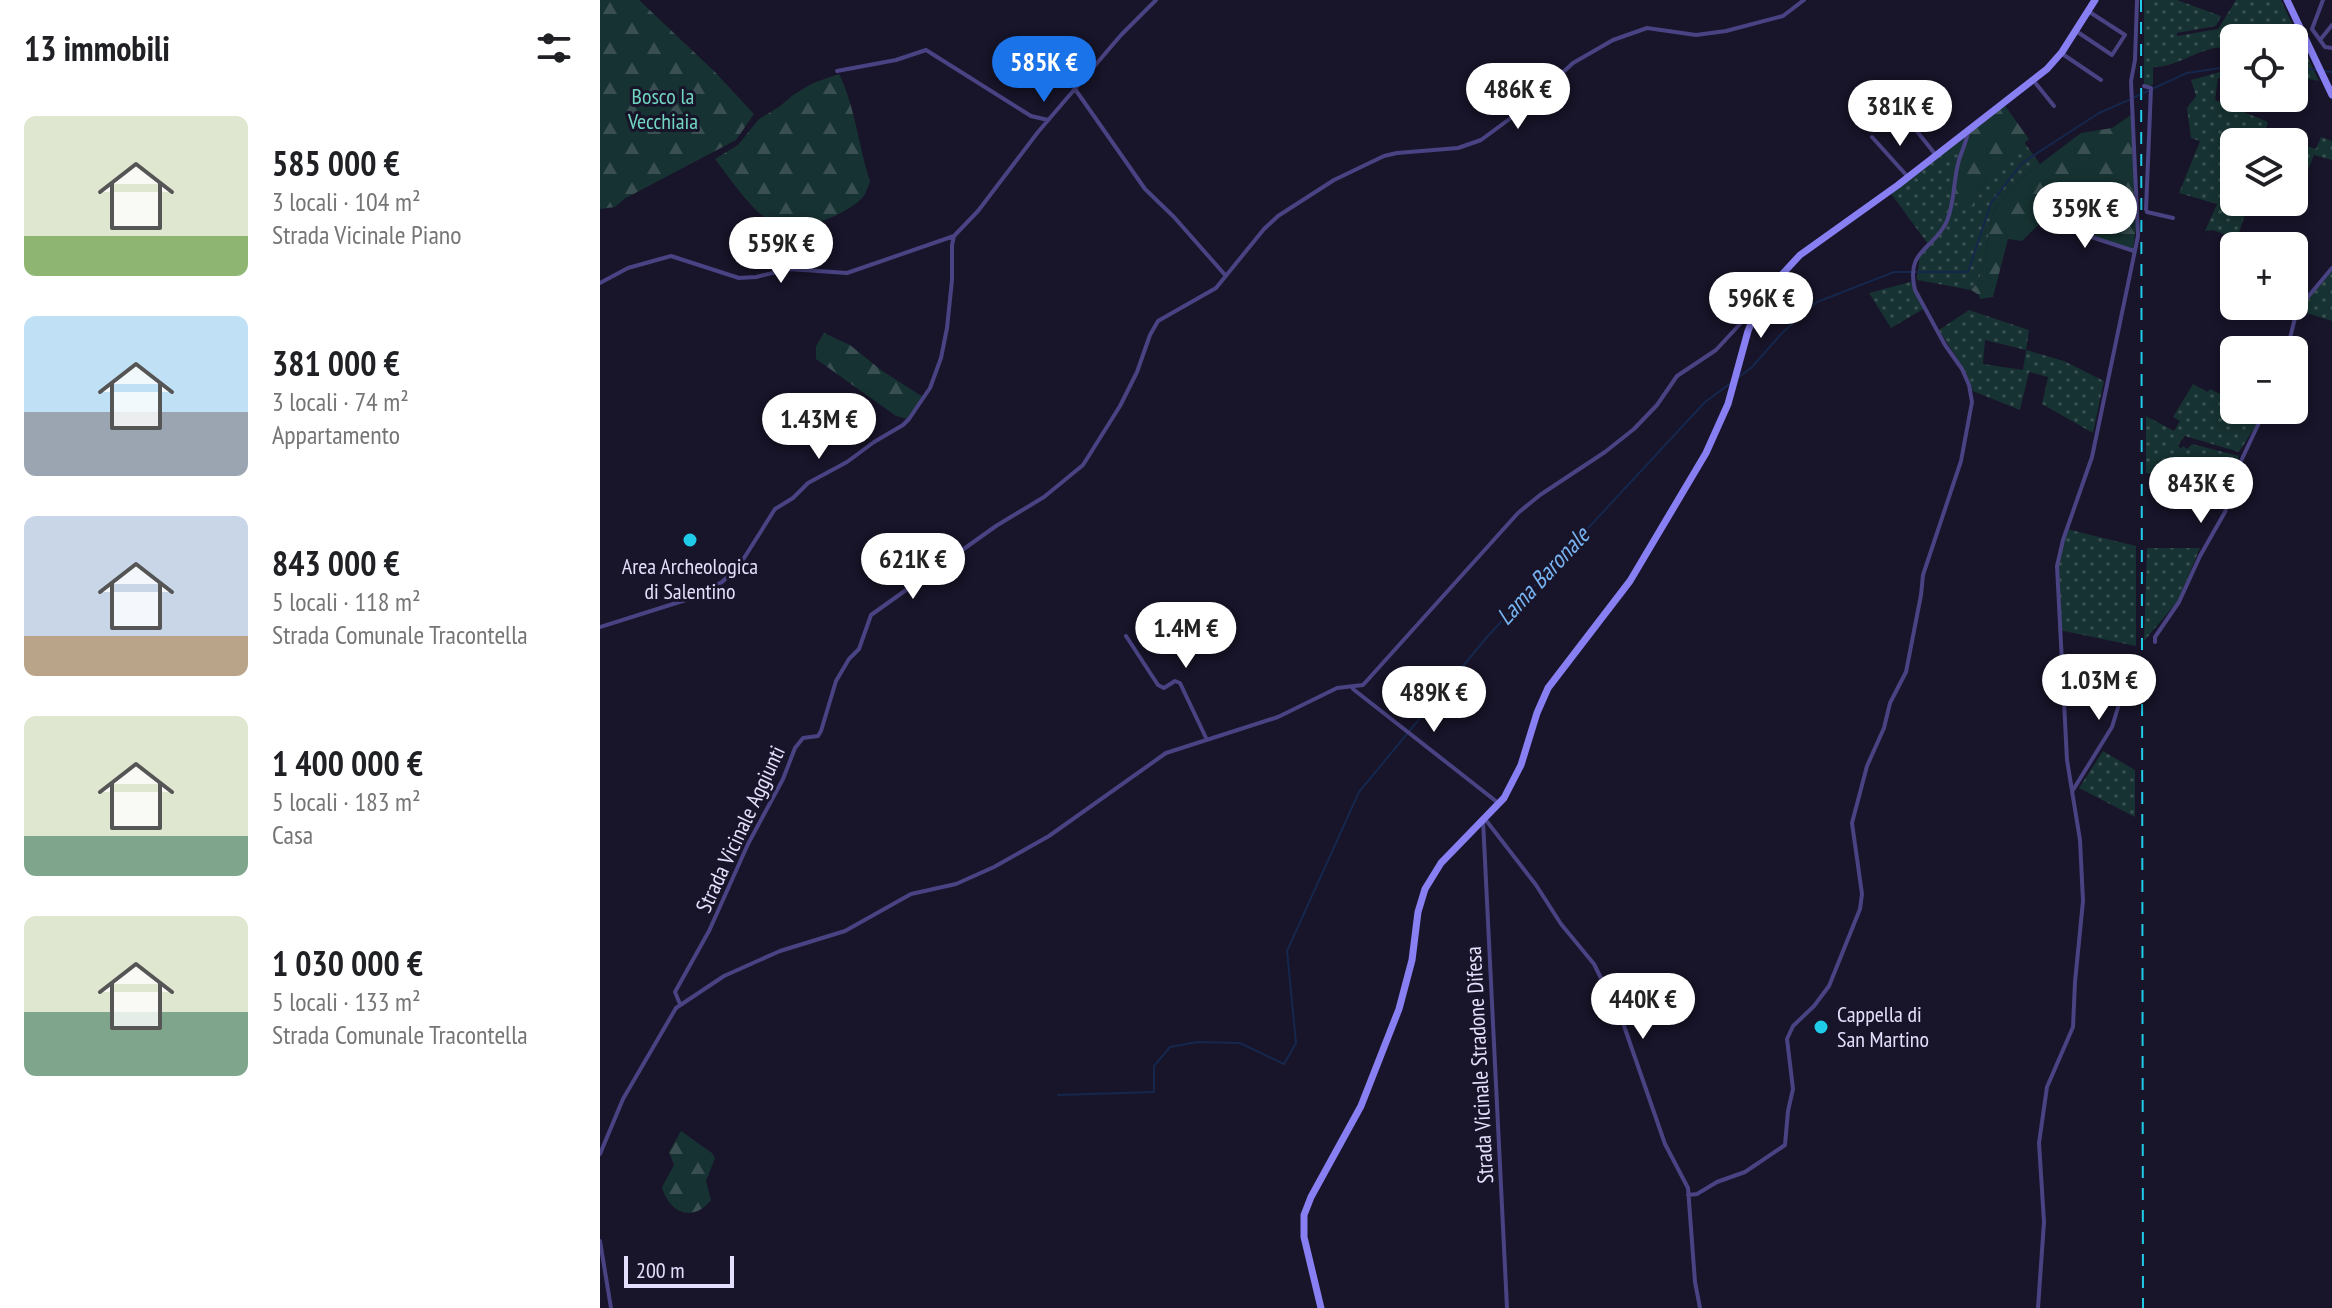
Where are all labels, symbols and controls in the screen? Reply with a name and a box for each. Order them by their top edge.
map controls [2220,24,2308,424]
button: locate [2220,24,2308,112]
text: 13 immobili [24,26,170,70]
icon: filters [532,26,576,70]
pin: 585K € [979,36,1109,104]
text: 585K € [1010,45,1078,78]
pin: 486K € [1453,63,1583,131]
text: 486K € [1484,72,1552,105]
pin: 381K € [1835,80,1965,148]
park label: Bosco la Vecchiaia [627,82,698,135]
text: 381K € [1866,89,1934,122]
button: layers [2220,128,2308,216]
text: 585 000 € [272,141,400,185]
icon: home [88,148,184,244]
pin: 359K € [2020,182,2150,250]
text: 3 locali · 104 m² [272,185,421,218]
text: 359K € [2051,191,2119,224]
pin: 559K € [716,217,846,285]
text: Strada Vicinale Piano [272,218,461,251]
text: 559K € [747,226,815,259]
button: + [2220,232,2308,320]
pin: 596K € [1696,272,1826,340]
text: 596K € [1727,281,1795,314]
button: − [2220,336,2308,424]
text: 381 000 € [272,341,400,385]
icon: home [88,348,184,444]
text: 3 locali · 74 m² [272,385,409,418]
pin: 1.43M € [745,393,893,461]
text: 1.43M € [780,402,858,435]
text: Appartamento [272,418,400,451]
pin: 843K € [2136,457,2266,525]
text: 843K € [2167,466,2235,499]
water label: Lama Baronale [1489,519,1597,631]
marker: Area Archeologica di Salentino [681,531,699,549]
pin: 621K € [848,533,978,601]
text: 843 000 € [272,541,400,585]
text: 621K € [879,542,947,575]
icon: home [88,548,184,644]
place label: Area Archeologica di Salentino [622,552,758,605]
text: 5 locali · 118 m² [272,585,421,618]
pin: 1.4M € [1121,602,1251,670]
text: 1.4M € [1153,611,1219,644]
text: Strada Comunale Tracontella [272,618,528,651]
pin: 1.03M € [2025,654,2173,722]
text: 1.03M € [2060,663,2138,696]
pin: 489K € [1369,666,1499,734]
text: 489K € [1400,675,1468,708]
text: 1 400 000 € [272,741,423,785]
street label: Strada Vicinale Aggiunti [689,741,791,917]
icon: home [88,748,184,844]
text: 5 locali · 183 m² [272,785,421,818]
text: Casa [272,818,313,851]
text: 1 030 000 € [272,941,423,985]
street label: Strada Vicinale Stradone Difesa [1459,946,1499,1184]
icon: home [88,948,184,1044]
pin: 440K € [1578,973,1708,1041]
text: 440K € [1609,982,1677,1015]
text: 5 locali · 133 m² [272,985,421,1018]
place label: Cappella di San Martino [1837,1000,1929,1053]
text: Strada Comunale Tracontella [272,1018,528,1051]
marker: Cappella di San Martino [1812,1018,1830,1036]
scale bar [624,1252,734,1288]
text: 200 m [636,1256,685,1284]

